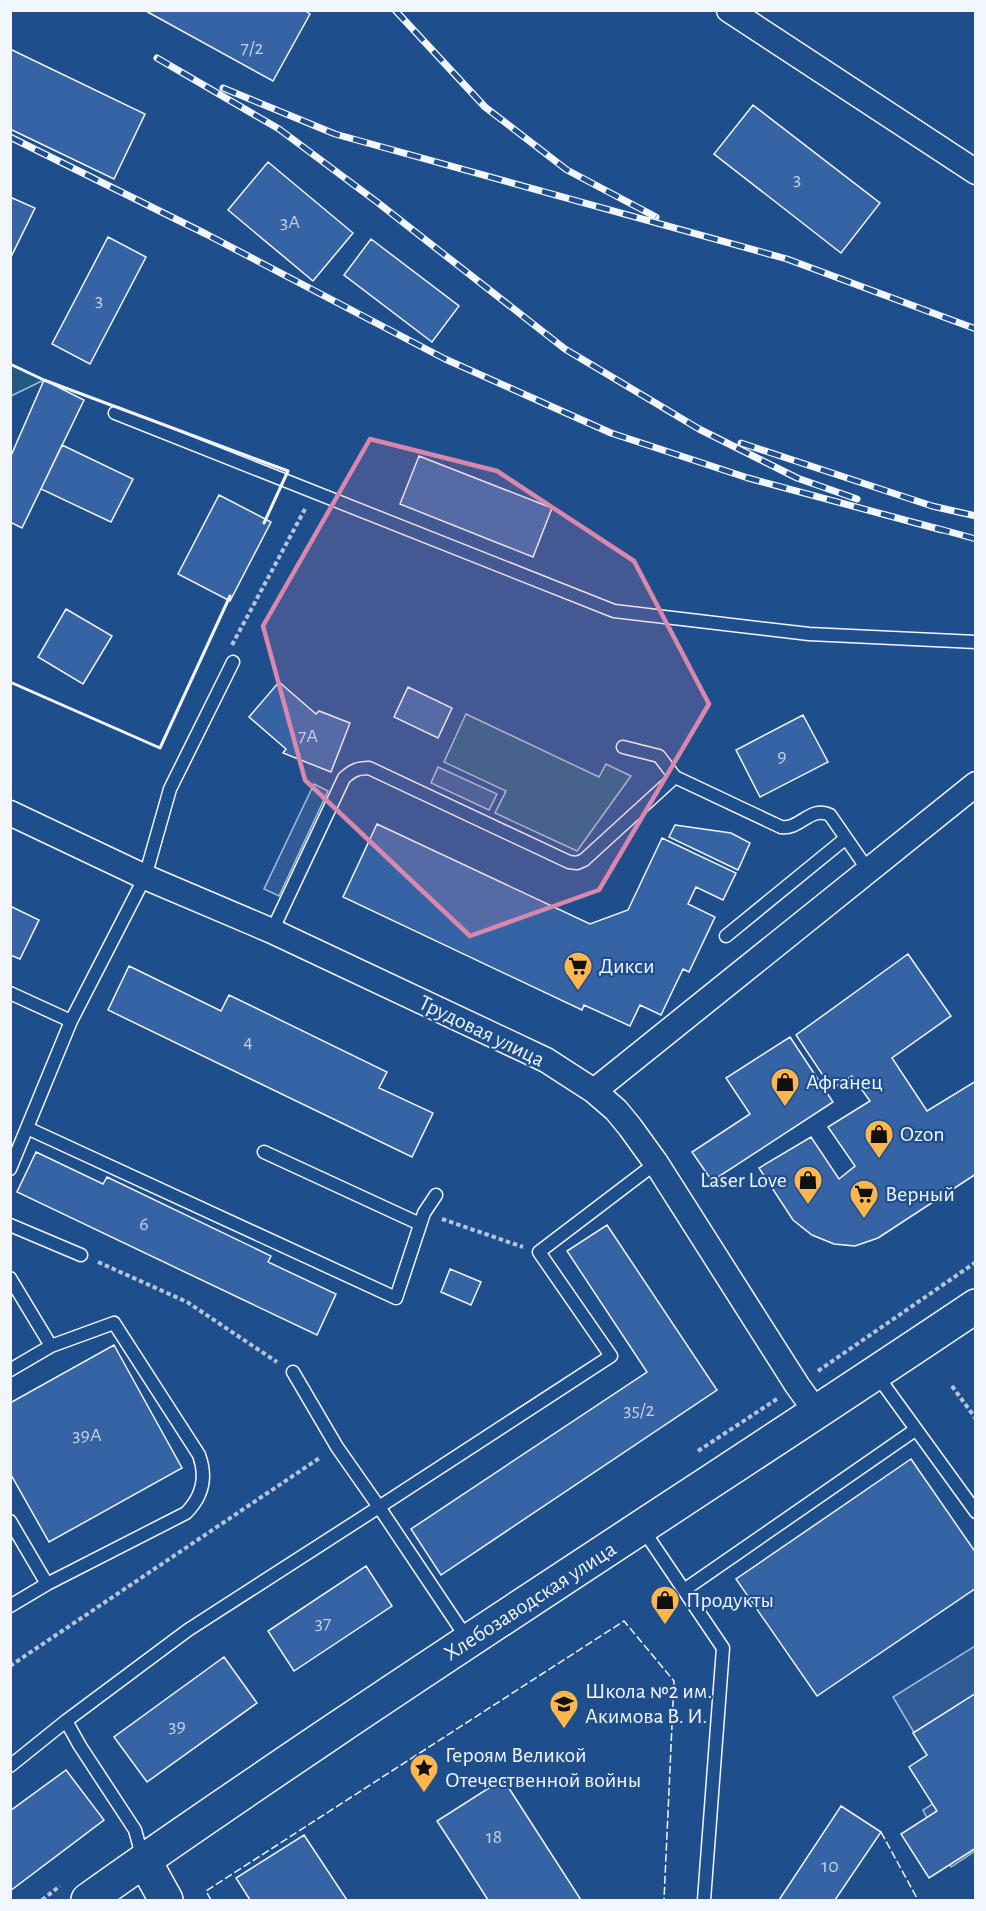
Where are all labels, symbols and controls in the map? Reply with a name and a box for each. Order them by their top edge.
house number: 7/2 [240,38,264,58]
house number: 3 [793,169,801,189]
house number: 3А [280,212,300,232]
house number: 3 [95,290,103,310]
house number: 7А [298,726,318,746]
house number: 9 [777,746,787,766]
supermarket icon: Дикси [562,950,594,992]
place label: Дикси [599,955,655,977]
street label: Трудовая улица [416,991,548,1071]
house number: 4 [243,1032,253,1052]
shop icon: Афганец [769,1066,801,1108]
place label: Афганец [806,1071,883,1093]
shop icon: Ozon [863,1118,895,1160]
place label: Ozon [900,1123,945,1145]
shop icon: Laser Love [792,1164,824,1206]
place label: Laser Love [700,1169,787,1191]
supermarket icon: Верный [848,1178,880,1220]
place label: Верный [885,1183,955,1205]
house number: 6 [139,1214,149,1234]
house number: 35/2 [623,1400,655,1420]
house number: 39А [72,1425,102,1445]
street label: Хлебозаводская улица [440,1537,620,1665]
shop icon: Продукты [649,1584,681,1626]
place label: Продукты [686,1589,774,1611]
house number: 37 [315,1613,331,1633]
place label: Школа №2 им. Акимова В. И. [585,1680,712,1727]
school or university icon: Школа №2 им. Акимова В. И. [548,1688,580,1730]
house number: 39 [168,1716,186,1736]
place label: Героям Великой Отечественной войны [445,1744,641,1791]
place icon: Героям Великой Отечественной войны [408,1752,440,1794]
house number: 18 [486,1827,502,1847]
house number: 10 [821,1856,839,1876]

